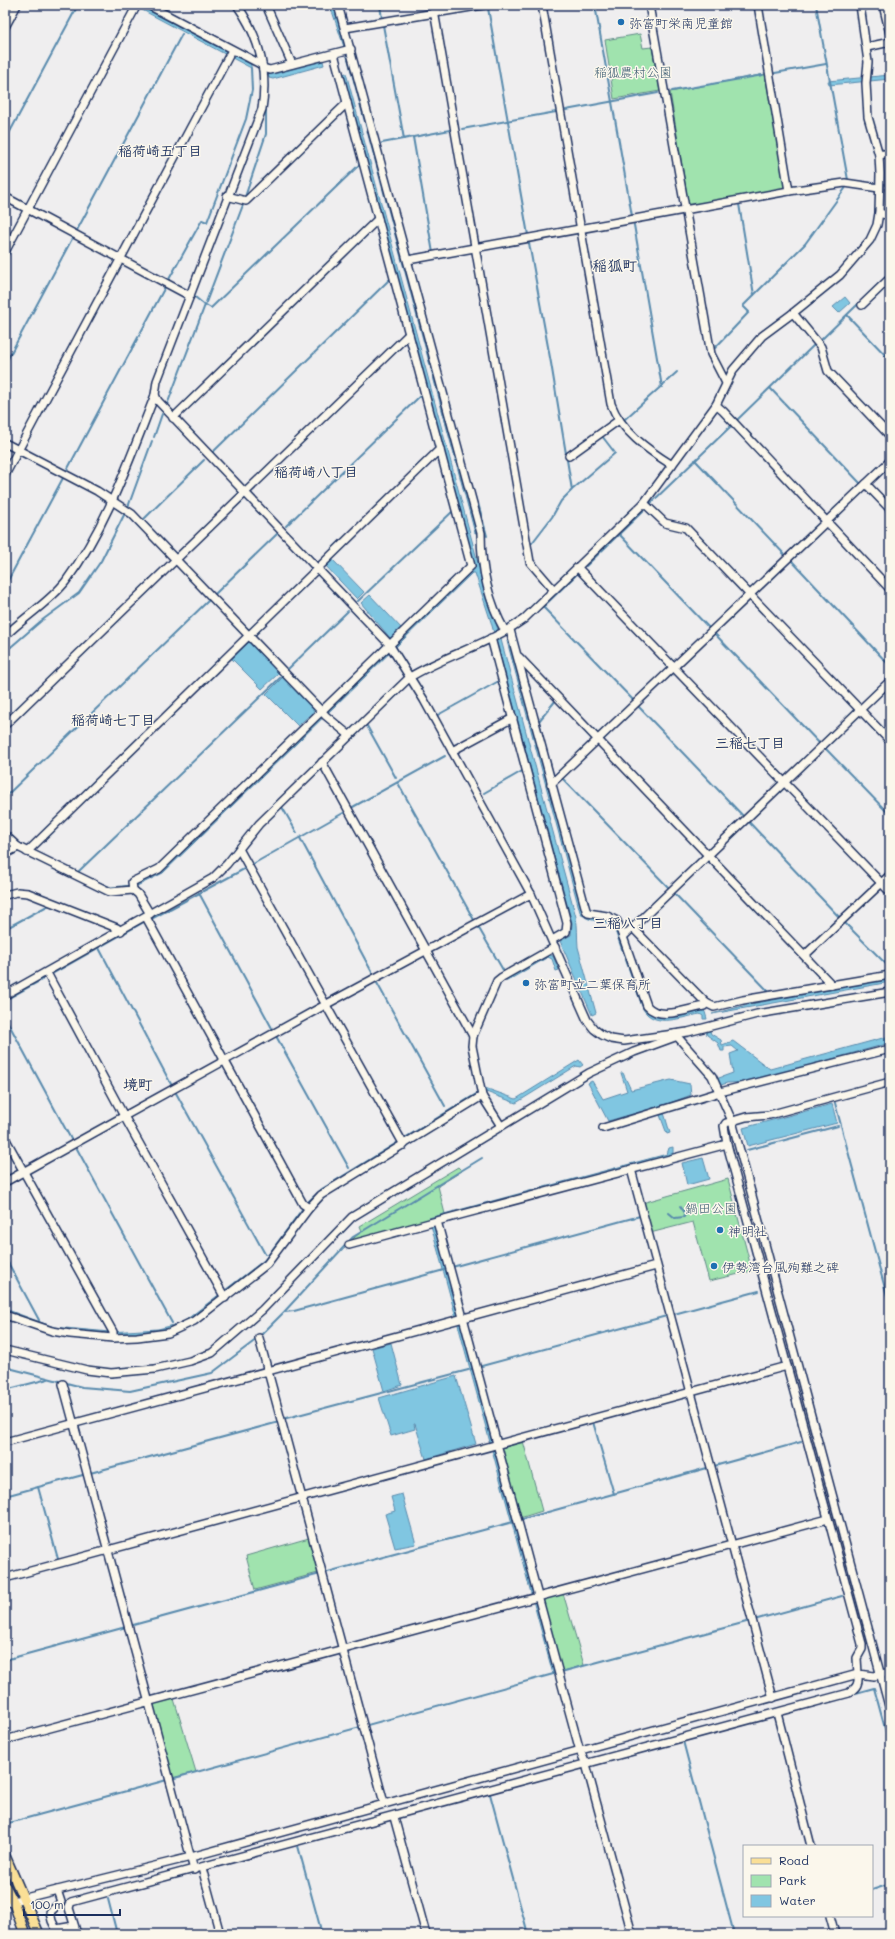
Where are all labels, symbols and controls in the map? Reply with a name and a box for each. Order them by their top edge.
place label: 弥富町栄南児童館 [629,14,733,31]
marker: 弥富町栄南児童館 [616,17,626,27]
park label: 稲狐農村公園 [594,63,672,80]
district label: 稲荷崎五丁目 [118,141,202,160]
district label: 稲狐町 [592,255,638,275]
district label: 稲荷崎八丁目 [274,462,358,481]
district label: 稲荷崎七丁目 [71,710,155,729]
district label: 三稲七丁目 [715,733,785,752]
district label: 三稲八丁目 [593,913,663,932]
place label: 弥富町立二葉保育所 [534,975,651,992]
marker: 弥富町立二葉保育所 [521,978,531,988]
district label: 境町 [123,1074,153,1094]
park label: 鍋田公園 [685,1199,737,1216]
place label: 神明社 [728,1222,767,1239]
marker: 神明社 [715,1225,725,1235]
place label: 伊勢湾台風殉難之碑 [722,1258,839,1275]
marker: 伊勢湾台風殉難之碑 [709,1261,719,1271]
legend [743,1845,873,1917]
text: Road [779,1852,809,1868]
text: Park [779,1872,806,1888]
scale bar [24,1891,120,1917]
text: Water [779,1892,816,1908]
text: 100 m [30,1896,64,1912]

